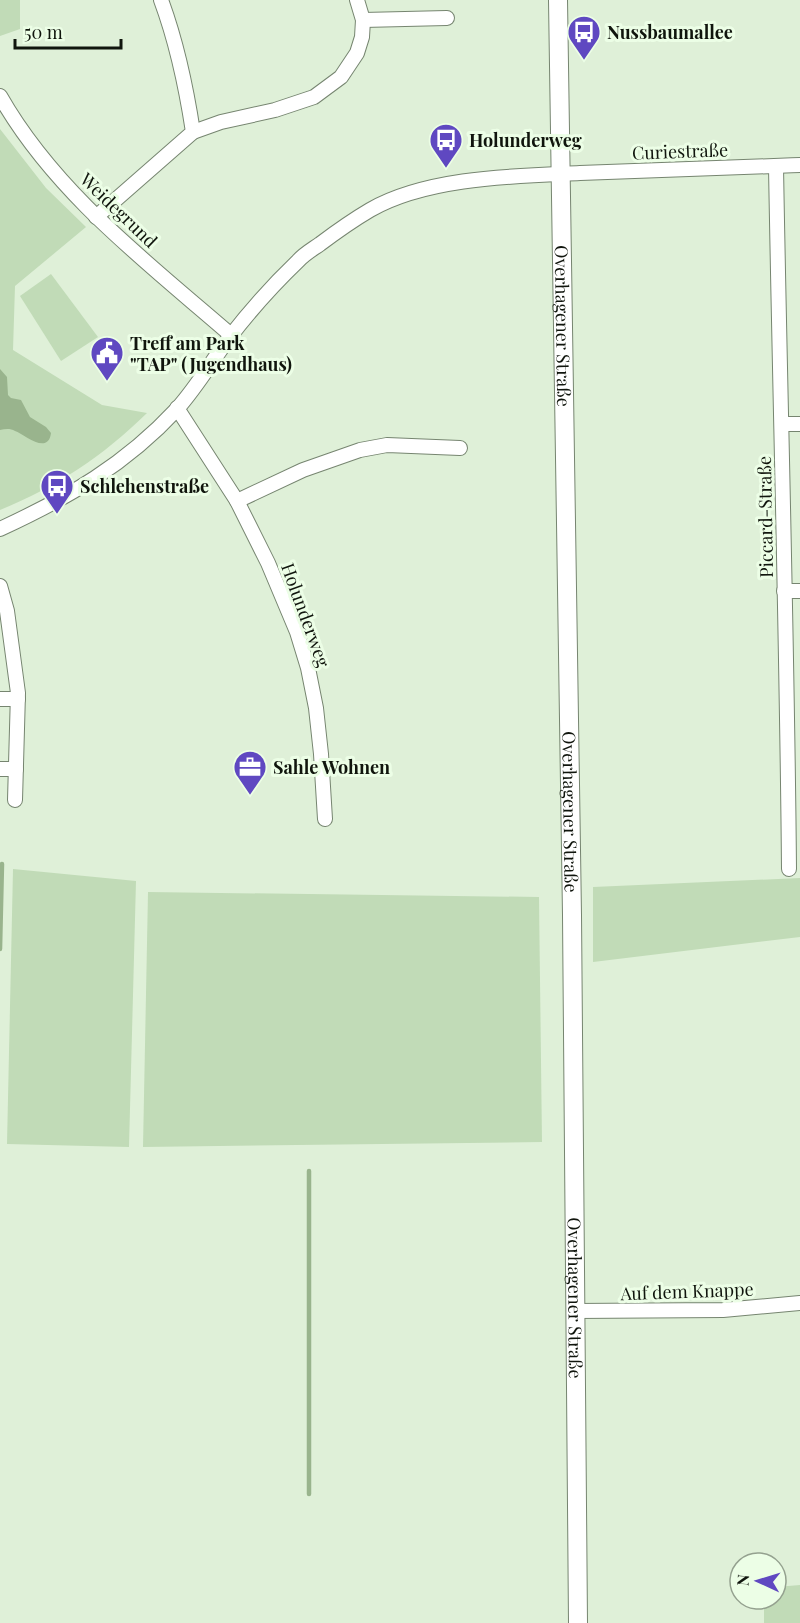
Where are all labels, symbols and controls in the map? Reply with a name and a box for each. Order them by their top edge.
scale bar [15,12,122,50]
bus stop icon: Nussbaumallee [566,14,602,61]
text: 50 m [24,20,63,44]
place label: Nussbaumallee [607,20,733,44]
bus stop icon: Holunderweg [428,122,464,169]
place label: Holunderweg [469,128,582,152]
street label: Curiestraße [631,137,729,165]
street label: Weidegrund [75,167,163,253]
street label: Overhagener Straße [550,245,576,407]
place label: Treff am Park "TAP" (Jugendhaus) [130,331,292,376]
public building icon: Treff am Park "TAP" (Jugendhaus) [89,335,125,382]
street label: Piccard-Straße [752,456,778,578]
bus stop icon: Schlehenstraße [39,468,75,515]
place label: Schlehenstraße [80,474,209,498]
street label: Holunderweg [276,560,336,671]
street label: Overhagener Straße [557,731,584,893]
office icon: Sahle Wohnen [232,749,268,796]
place label: Sahle Wohnen [273,755,390,779]
street label: Overhagener Straße [563,1217,588,1379]
street label: Auf dem Knappe [619,1277,754,1305]
north arrow [728,1551,788,1611]
text: N [732,1573,753,1586]

